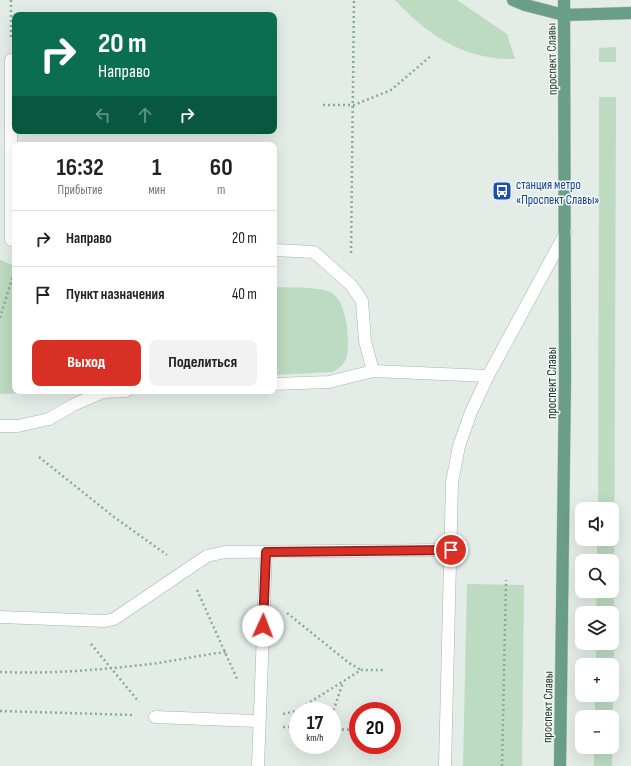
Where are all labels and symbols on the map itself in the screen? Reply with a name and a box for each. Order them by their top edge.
street label: проспект Славы [543,23,561,95]
place label: станция метро «Проспект Славы» [516,177,599,208]
bus stop icon: станция метро «Проспект Славы» [491,180,513,202]
street label: проспект Славы [544,347,560,419]
pin [434,533,468,567]
position arrow [242,605,284,647]
street label: проспект Славы [539,671,557,743]
speed limit sign: 20 [349,702,401,754]

